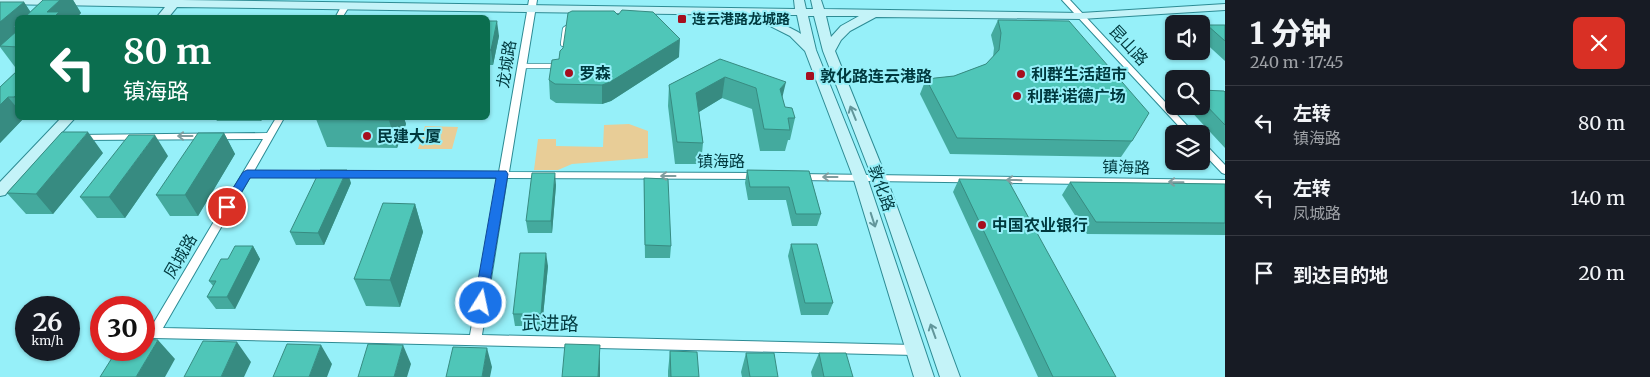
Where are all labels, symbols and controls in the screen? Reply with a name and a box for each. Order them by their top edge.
place label: 连云港路龙城路 [692,10,790,28]
marker: 连云港路龙城路 [676,13,688,25]
text: 1 分钟 [1250,14,1331,52]
map controls [1165,15,1210,170]
button: sound [1165,15,1210,60]
button: close [1573,17,1625,69]
street label: 昆山路 [1105,21,1153,69]
text: 80 m [123,30,211,74]
icon: left [40,35,105,100]
street label: 龙城路 [492,39,520,89]
text: 240 m · 17:45 [1250,52,1344,72]
place label: 罗森 [579,63,611,83]
place label: 利群生活超市 [1031,64,1127,84]
place label: 敦化路连云港路 [820,66,932,86]
marker: 罗森 [563,67,575,79]
marker: 利群生活超市 [1015,68,1027,80]
marker: 敦化路连云港路 [804,70,816,82]
button: search [1165,70,1210,115]
text: 镇海路 [123,77,189,105]
place label: 利群·诺德广场 [1027,86,1126,106]
marker: 利群·诺德广场 [1011,90,1023,102]
text: 左转 [1293,101,1331,125]
one-way arrow [848,106,857,121]
icon: left [1250,109,1278,137]
text: 80 m [1578,111,1625,135]
button: layers [1165,125,1210,170]
place label: 民建大厦 [377,126,441,146]
text: 镇海路 [1293,128,1341,148]
marker: 民建大厦 [361,130,373,142]
one-way arrow [178,131,194,141]
street label: 镇海路 [697,151,745,171]
street label: 镇海路 [1102,157,1150,177]
street label: 敦化路 [864,162,900,214]
one-way arrow [660,171,676,181]
one-way arrow [822,172,838,182]
one-way arrow [1006,175,1022,184]
text: 左转 [1293,176,1331,200]
one-way arrow [1169,178,1185,187]
icon: left [1250,184,1278,212]
pin [206,186,248,228]
text: 140 m [1570,186,1625,210]
icon: arrive [213,193,241,221]
text: 凤城路 [1293,203,1341,223]
one-way arrow [869,211,878,227]
place label: 中国农业银行 [992,215,1088,235]
marker: 中国农业银行 [976,219,988,231]
street label: 凤城路 [159,230,201,282]
icon: arrive [1250,259,1278,287]
text: 20 m [1578,261,1625,285]
text: 到达目的地 [1293,263,1388,287]
position arrow [454,276,506,328]
speed limit sign: 30 [90,296,155,361]
text: 26 [33,306,62,338]
street label: 武进路 [521,311,579,335]
one-way arrow [928,324,937,339]
text: km/h [32,333,63,348]

